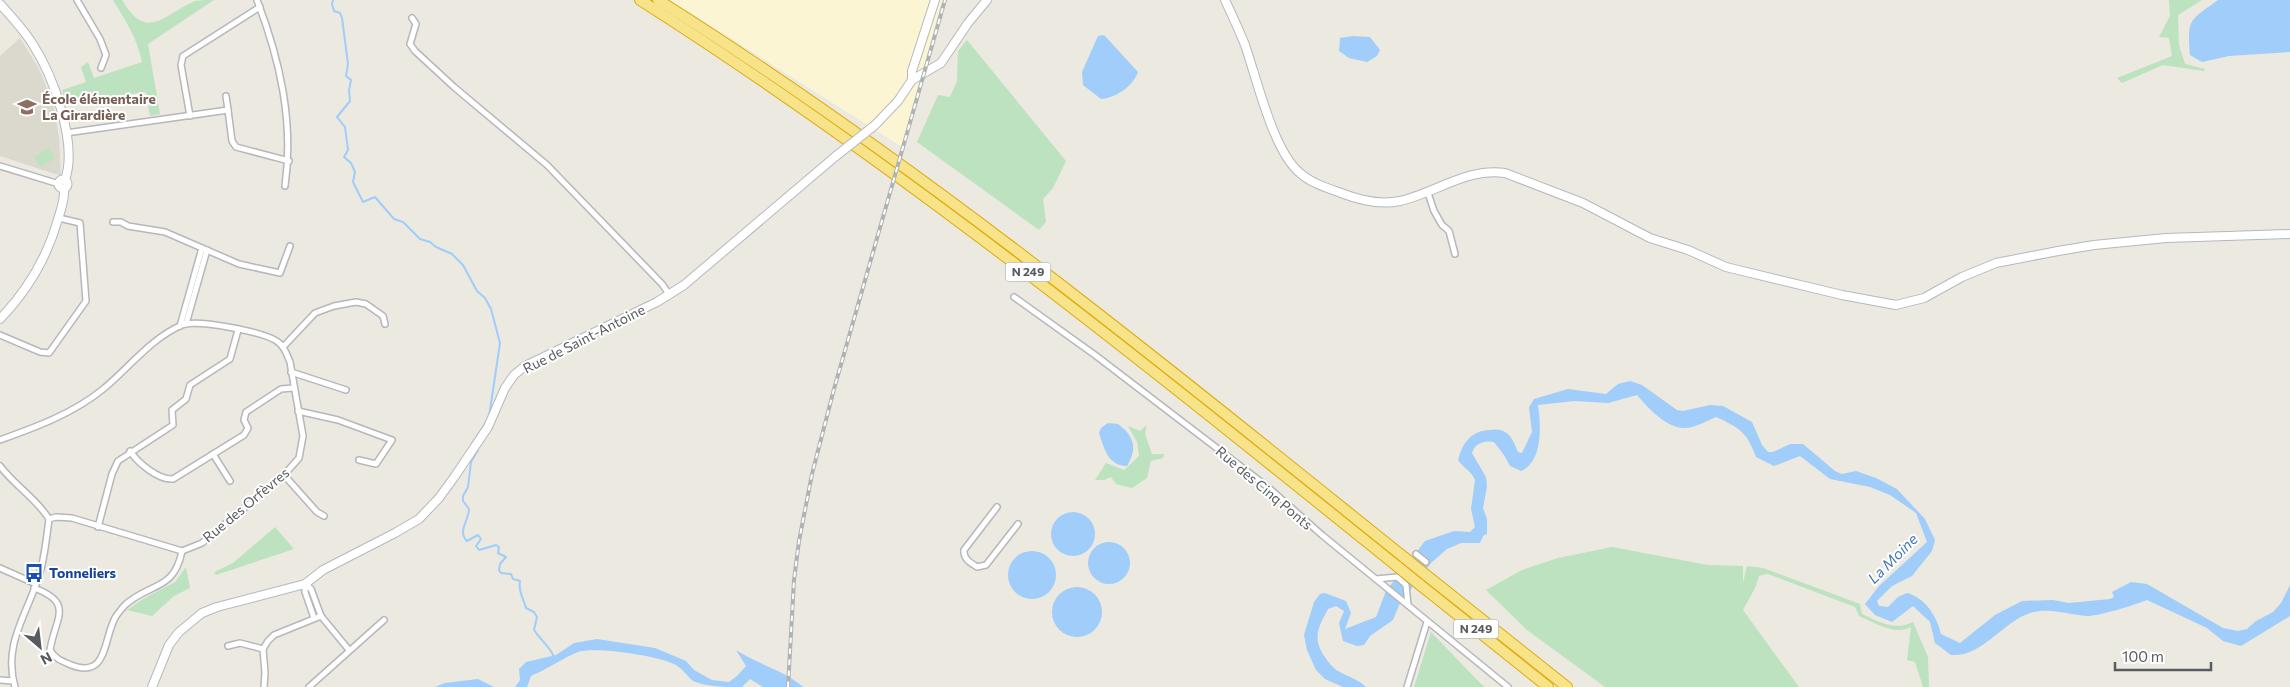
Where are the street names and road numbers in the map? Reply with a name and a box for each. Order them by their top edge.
road number: N 249 [1006,262,1050,282]
street label: Rue de Saint-Antoine [520,300,648,377]
street label: Rue des Cinq Ponts [1213,442,1316,533]
street label: Rue des Orfèvres [199,464,292,546]
road number: N 249 [1454,620,1498,638]

